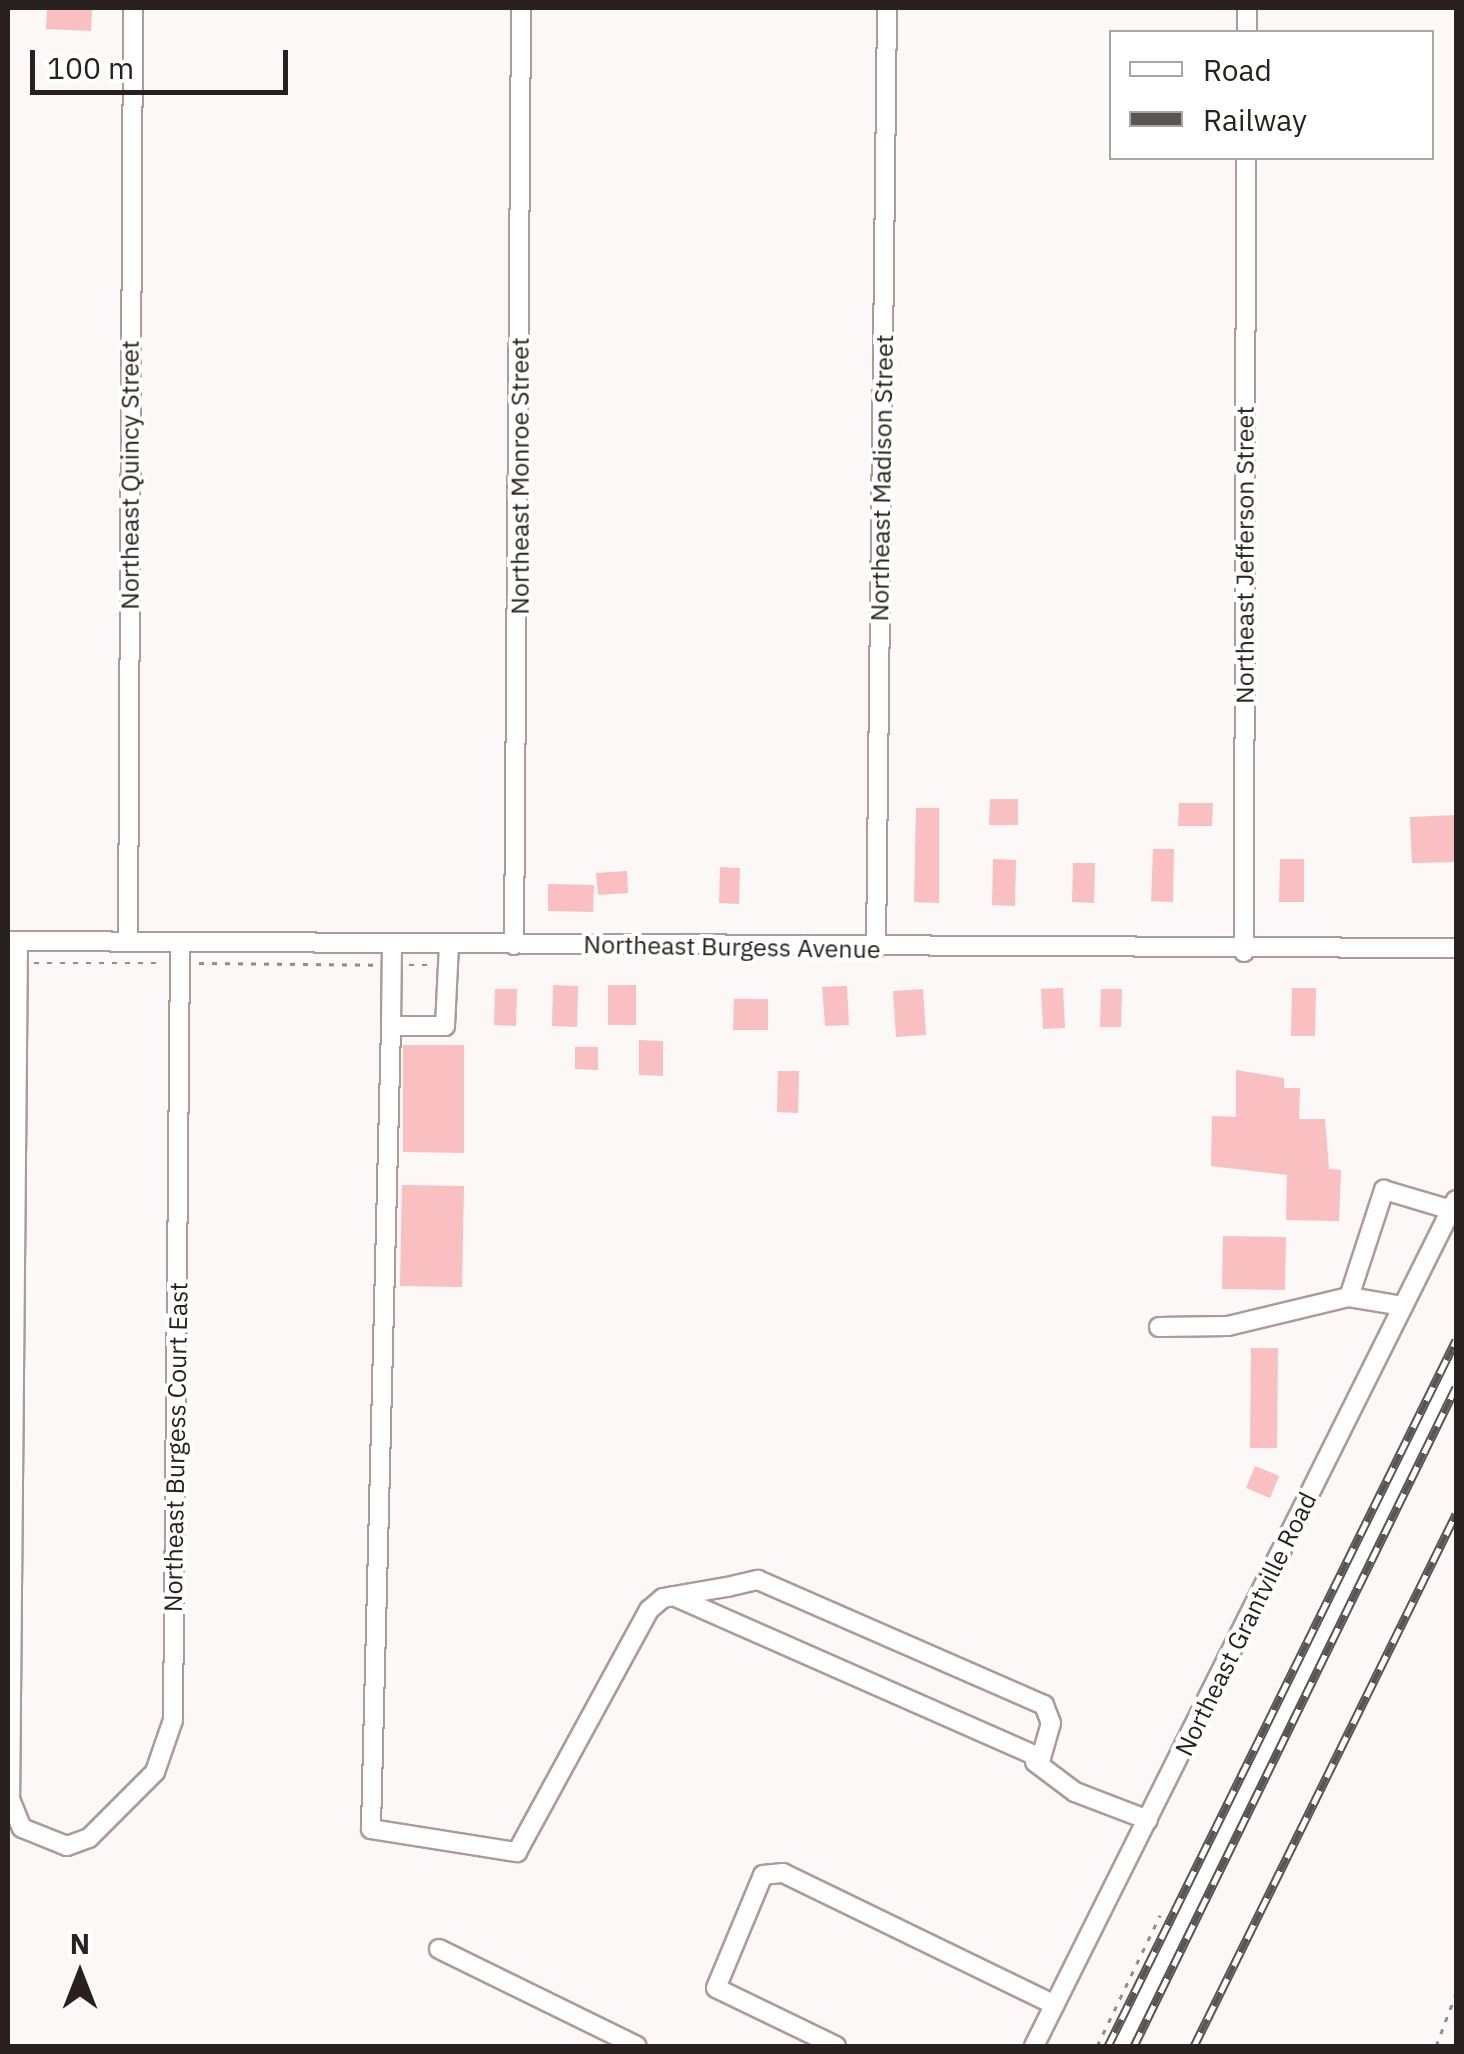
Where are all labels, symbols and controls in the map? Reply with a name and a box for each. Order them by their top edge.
scale bar [35,30,292,92]
legend [1109,30,1434,160]
text: 100 m [47,48,134,87]
text: Road [1203,50,1272,89]
text: Railway [1203,100,1307,139]
street label: Northeast Madison Street [864,334,900,622]
street label: Northeast Monroe Street [505,337,535,615]
street label: Northeast Quincy Street [115,340,145,610]
street label: Northeast Jefferson Street [1230,406,1260,704]
street label: Northeast Burgess Avenue [583,929,881,965]
street label: Northeast Burgess Court East [158,1282,194,1612]
street label: Northeast Grantville Road [1169,1487,1323,1761]
north arrow [30,1924,130,2024]
text: N [70,1925,90,1962]

